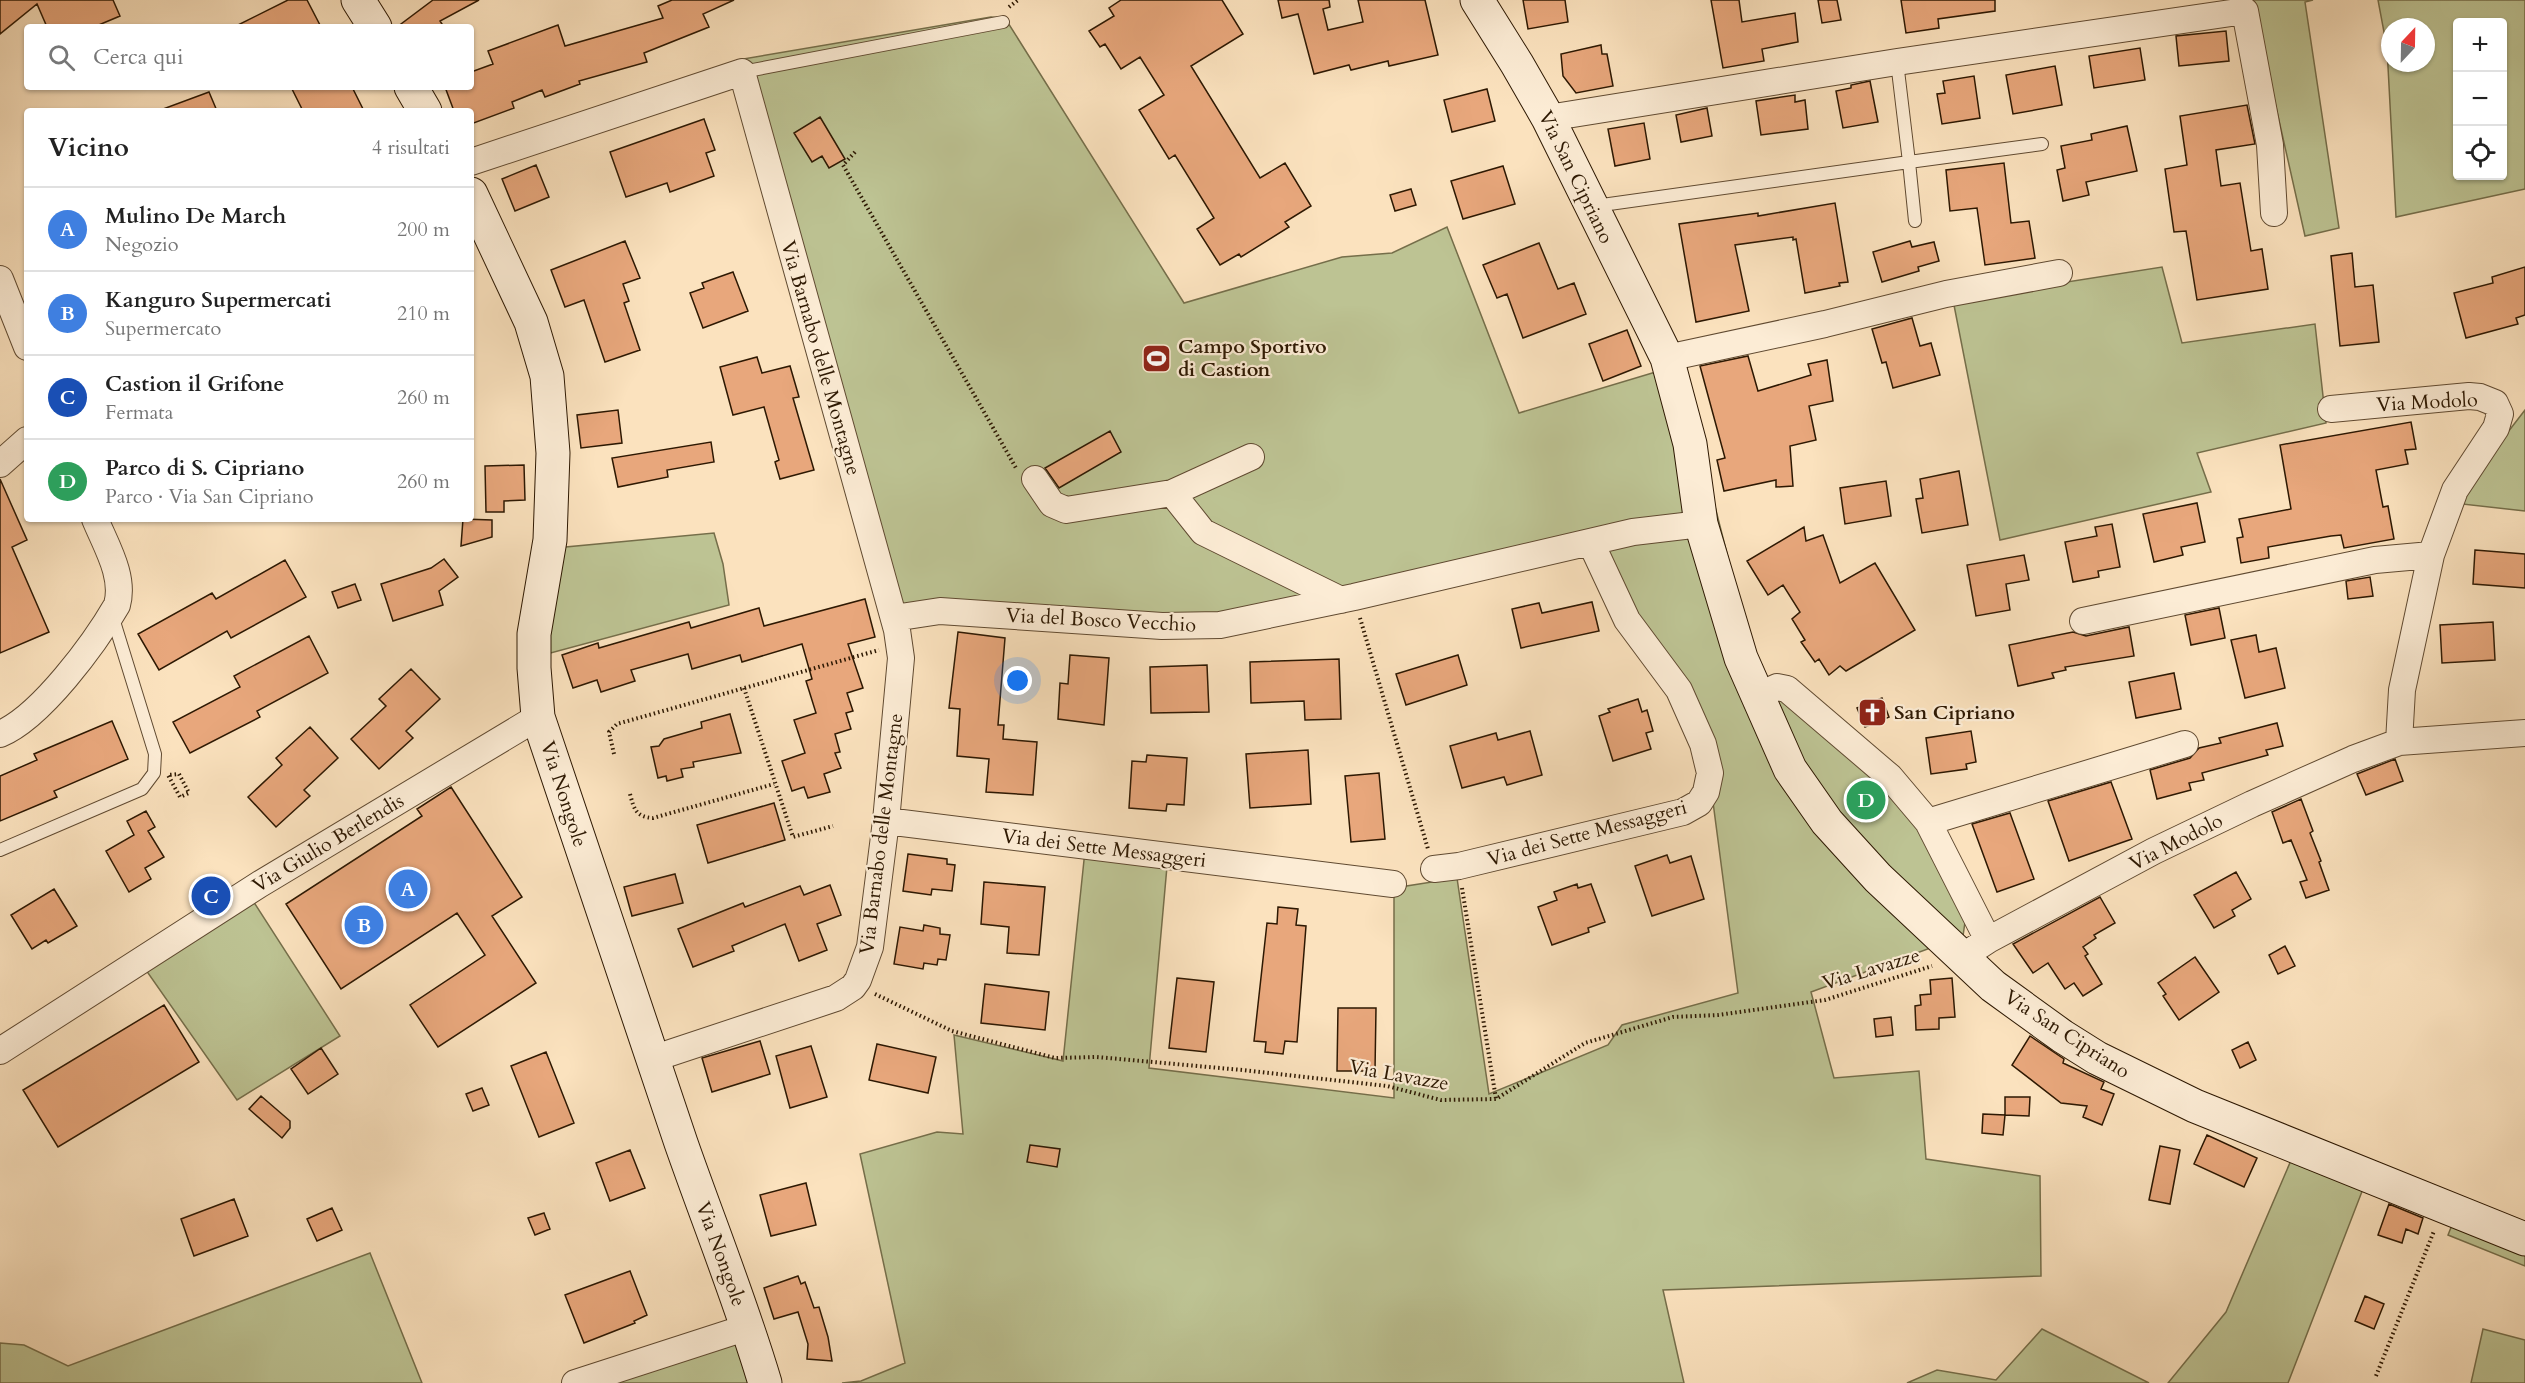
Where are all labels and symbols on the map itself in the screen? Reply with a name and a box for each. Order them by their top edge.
north arrow [2381,18,2435,72]
street label: Via San Cipriano [1532,106,1620,248]
street label: Via Barnabo delle Montagne [775,238,867,478]
place label: Campo Sportivo di Castion [1178,333,1327,383]
sports icon: Campo Sportivo di Castion [1141,342,1173,374]
street label: Via Modolo [2376,386,2478,418]
street label: Via del Bosco Vecchio [1005,602,1197,638]
your location [1003,666,1032,695]
church icon: San Cipriano [1857,696,1889,728]
place label: San Cipriano [1894,699,2015,726]
street label: Via Barnabo delle Montagne [853,712,909,956]
street label: Via Nongole [534,738,594,850]
pin: D [1846,778,1886,822]
street label: Via Giulio Berlendis [247,787,409,899]
street label: Via dei Sette Messaggeri [1484,793,1690,873]
street label: Via Modolo [2125,807,2227,877]
street label: Via dei Sette Messaggeri [1000,822,1208,874]
pin: A [388,866,428,912]
pin: C [192,874,230,918]
pin: B [344,902,384,948]
street label: Via Lavazze [1819,941,1923,997]
street label: Via San Cipriano [1999,983,2135,1085]
street label: Via Lavazze [1347,1053,1451,1097]
street label: Via Nongole [690,1198,752,1310]

